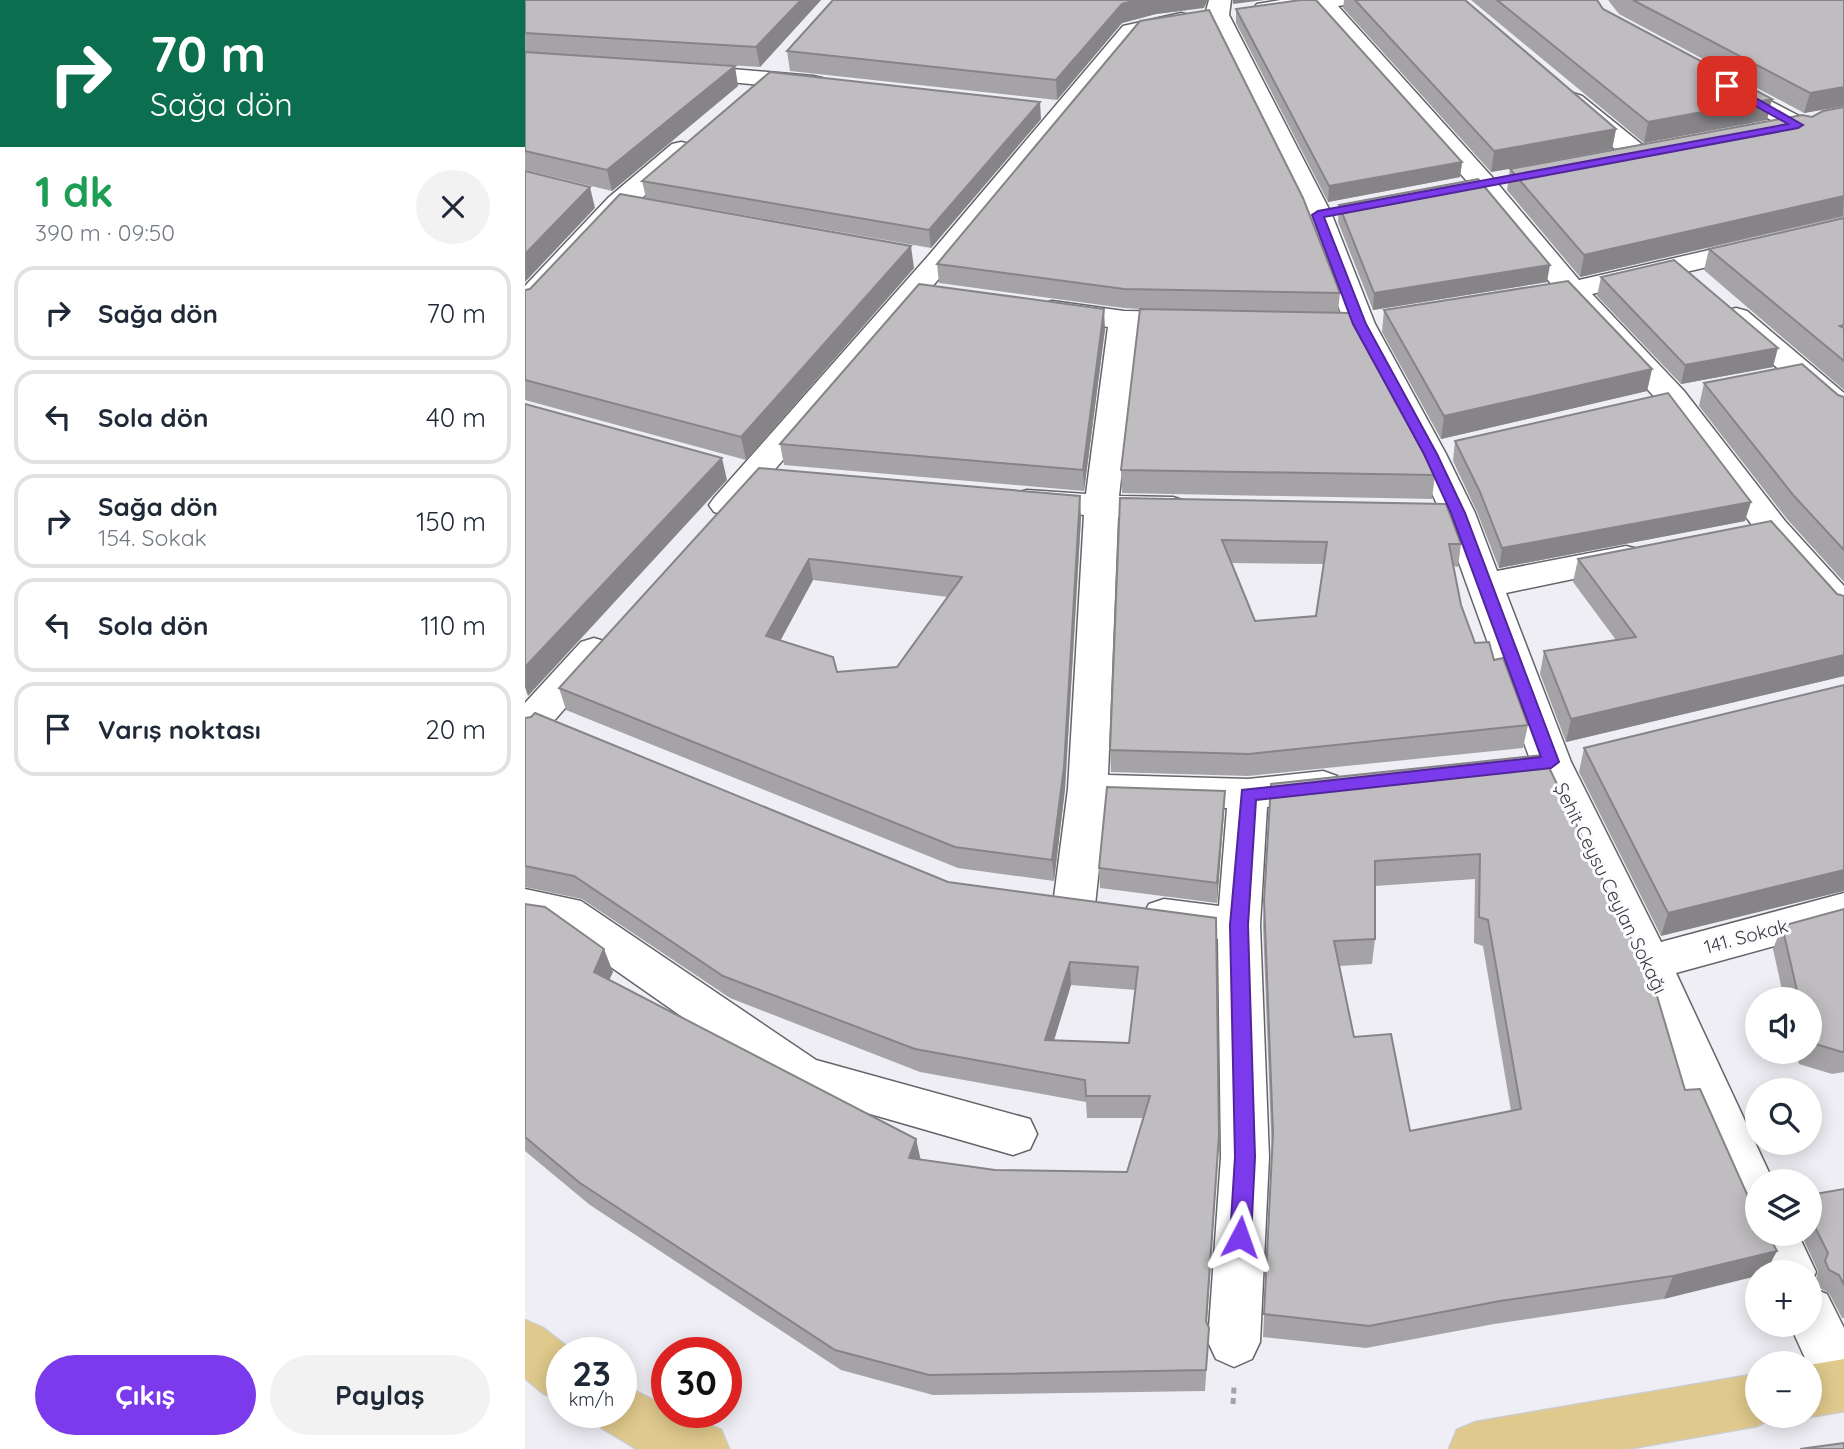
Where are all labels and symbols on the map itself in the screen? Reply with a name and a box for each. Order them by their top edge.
pin [1697,56,1757,116]
street label: Şehit Ceysu Ceylan Sokağı [1549,778,1673,998]
street label: 141. Sokak [1701,913,1791,959]
position arrow [1203,1200,1277,1274]
speed limit sign: 30 [651,1337,742,1428]

